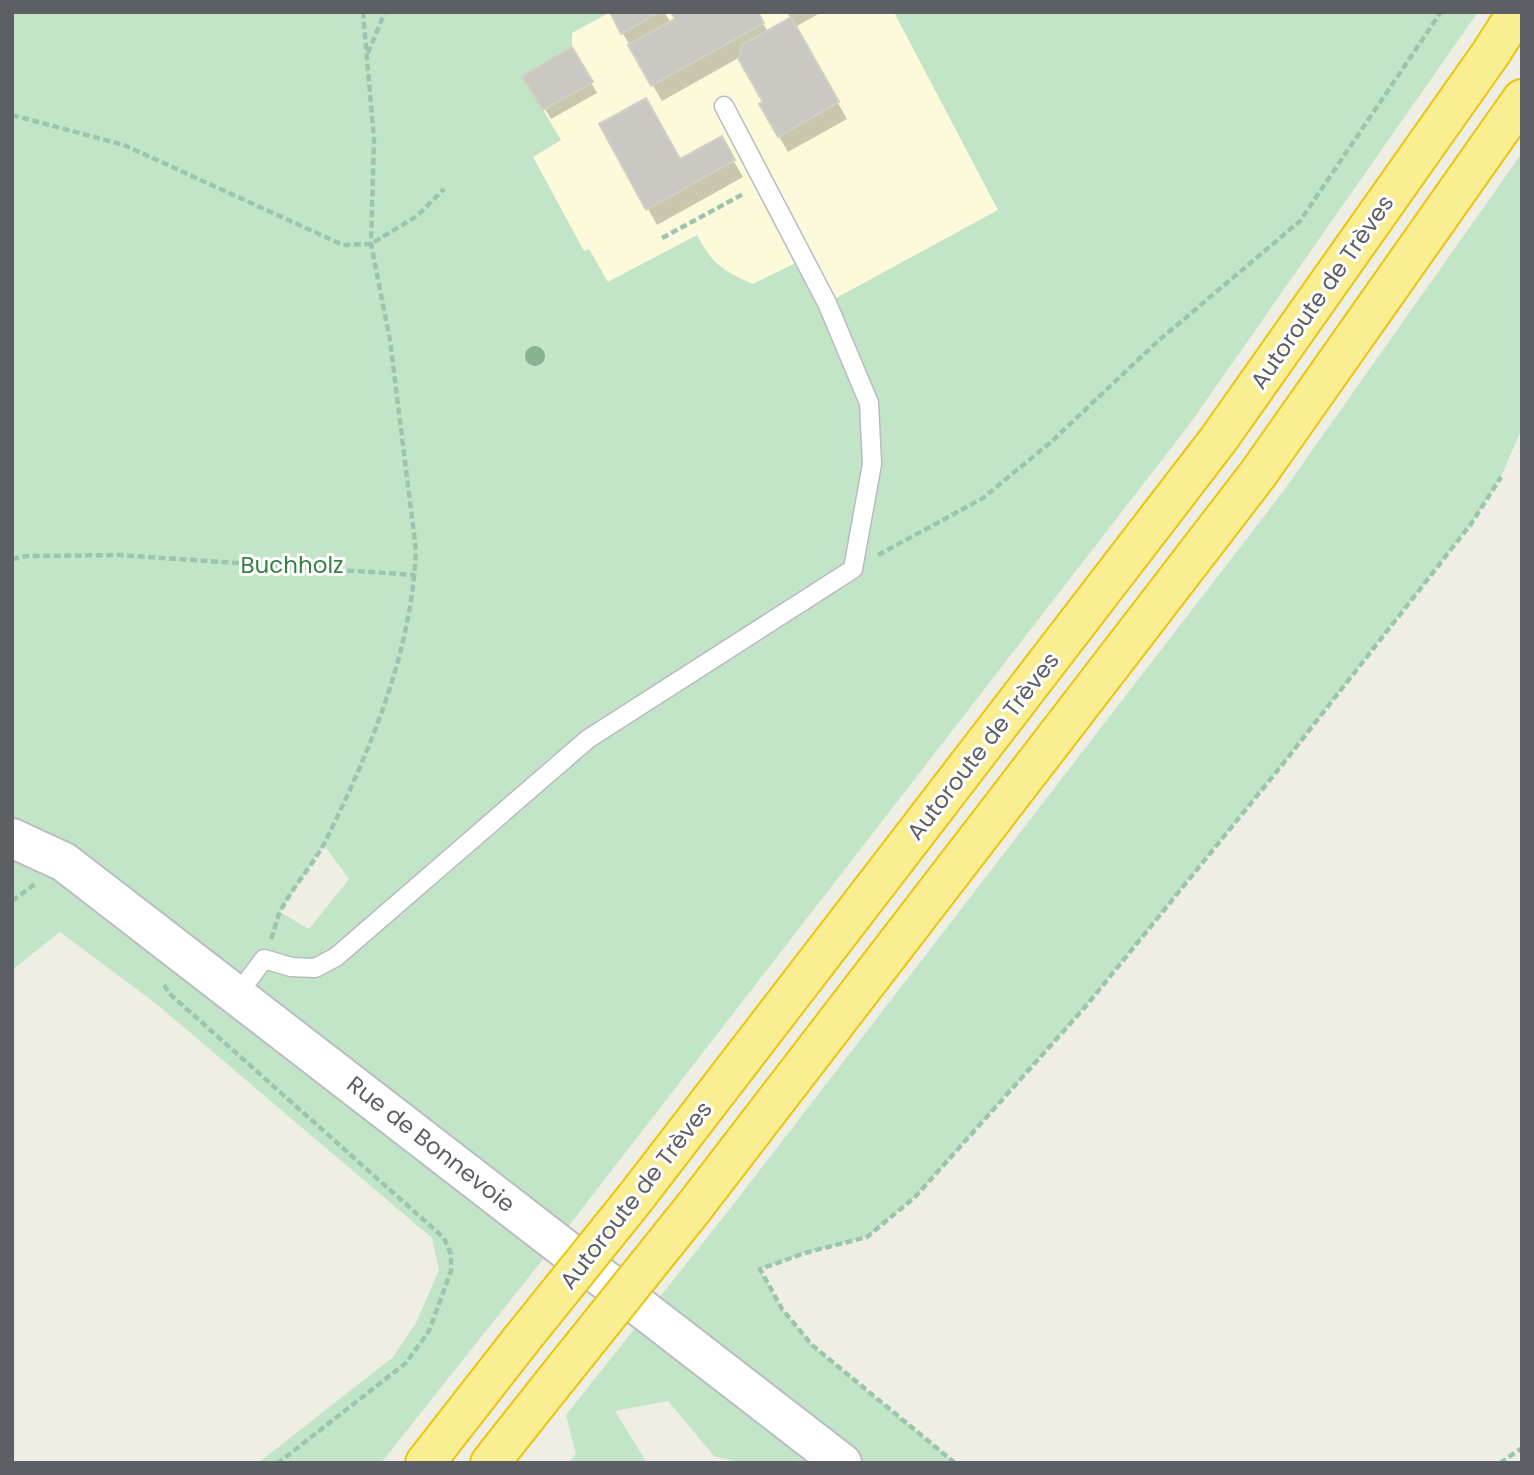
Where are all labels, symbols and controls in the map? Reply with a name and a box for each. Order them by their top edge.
street label: Autoroute de Trèves [1243,188,1401,396]
park label: Buchholz [240,549,344,581]
street label: Autoroute de Trèves [899,645,1067,847]
street label: Rue de Bonnevoie [340,1068,522,1220]
street label: Autoroute de Trèves [552,1094,720,1296]

